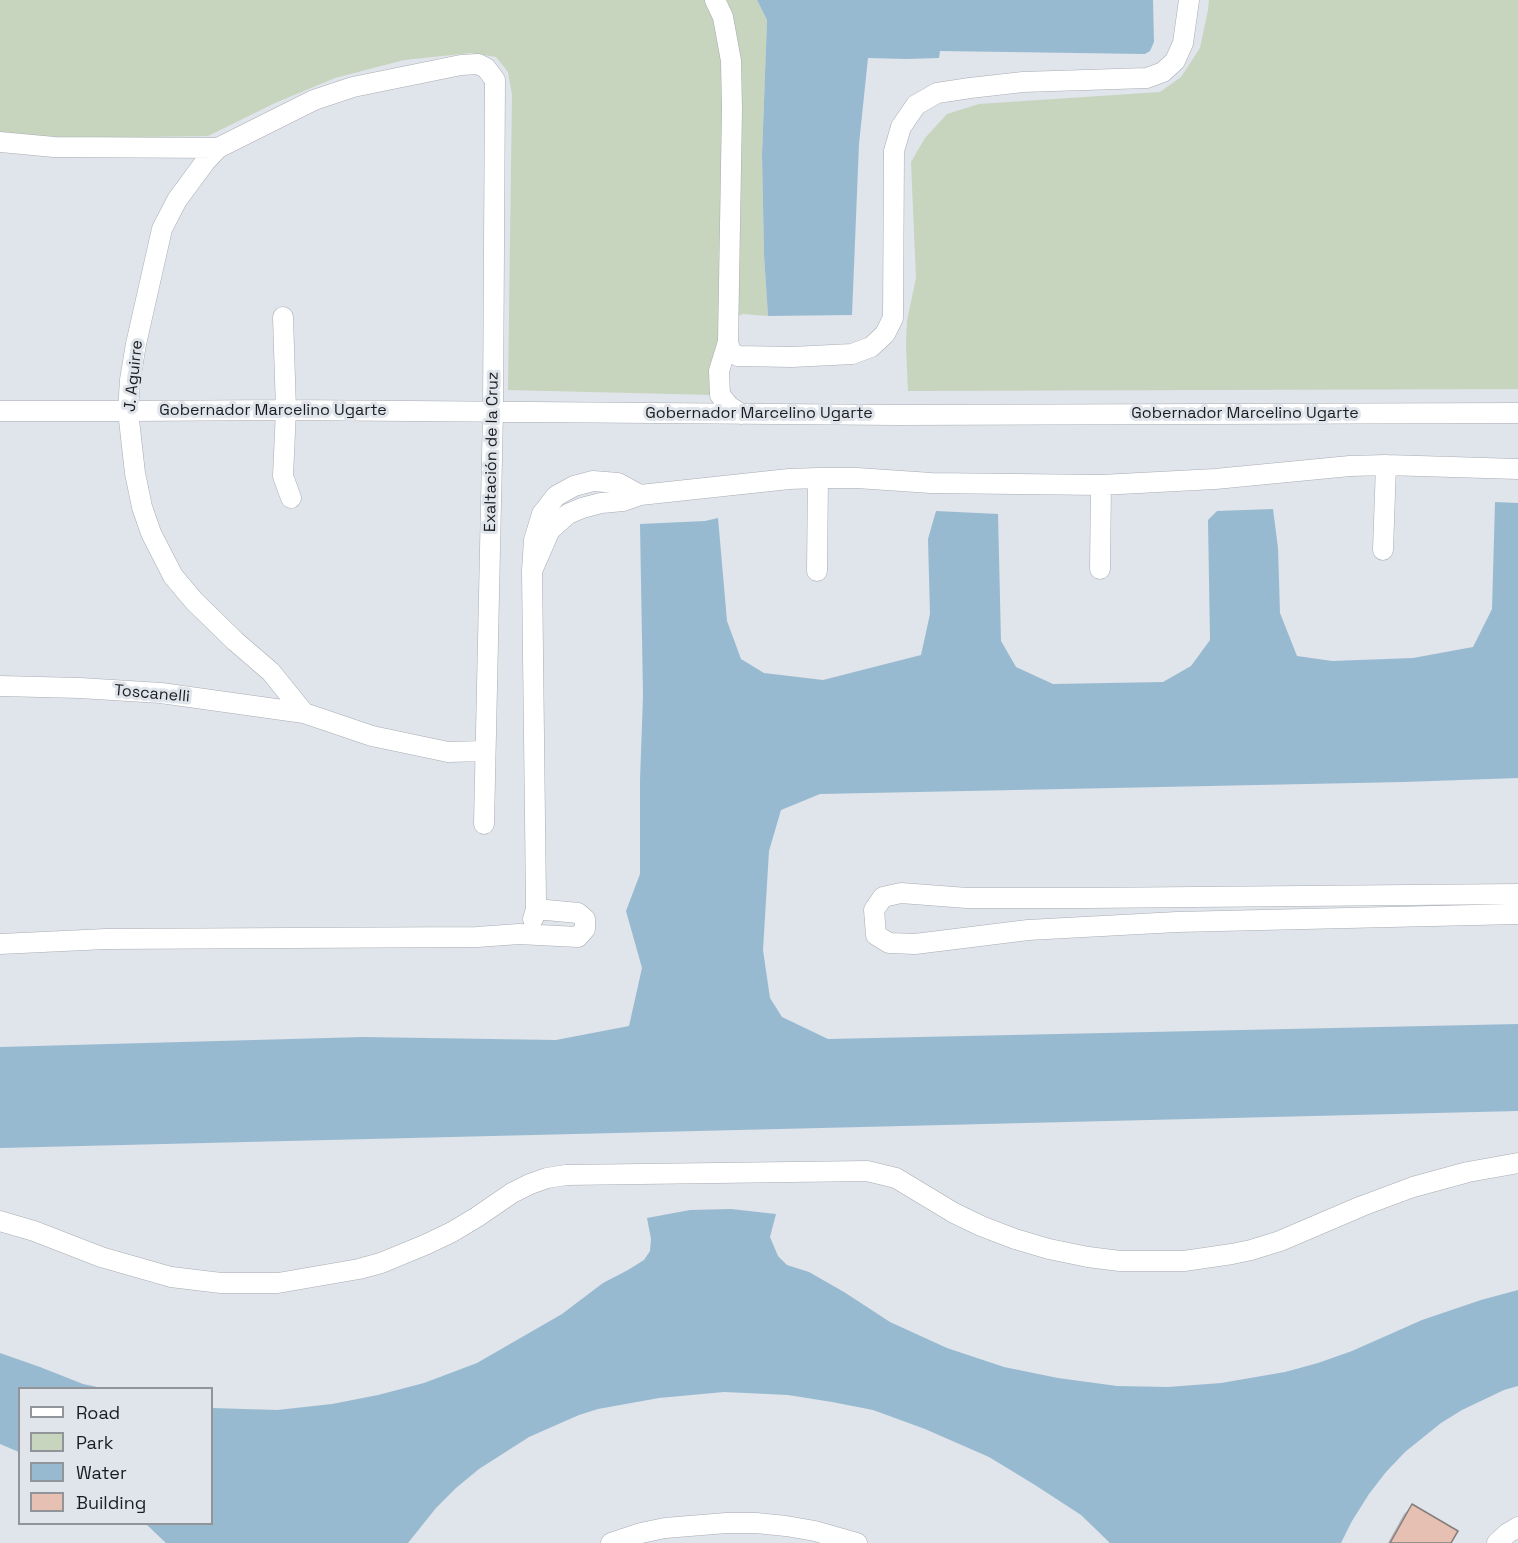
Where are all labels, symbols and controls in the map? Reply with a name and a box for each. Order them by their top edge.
street label: J. Aguirre [121,339,147,413]
street label: Exaltación de la Cruz [481,372,503,532]
street label: Gobernador Marcelino Ugarte [159,401,387,421]
street label: Gobernador Marcelino Ugarte [645,404,873,424]
street label: Gobernador Marcelino Ugarte [1131,404,1359,424]
street label: Toscanelli [113,681,191,707]
legend [18,1387,213,1525]
text: Road [76,1401,120,1424]
text: Park [76,1431,113,1454]
text: Water [76,1461,127,1484]
text: Building [76,1491,146,1514]

